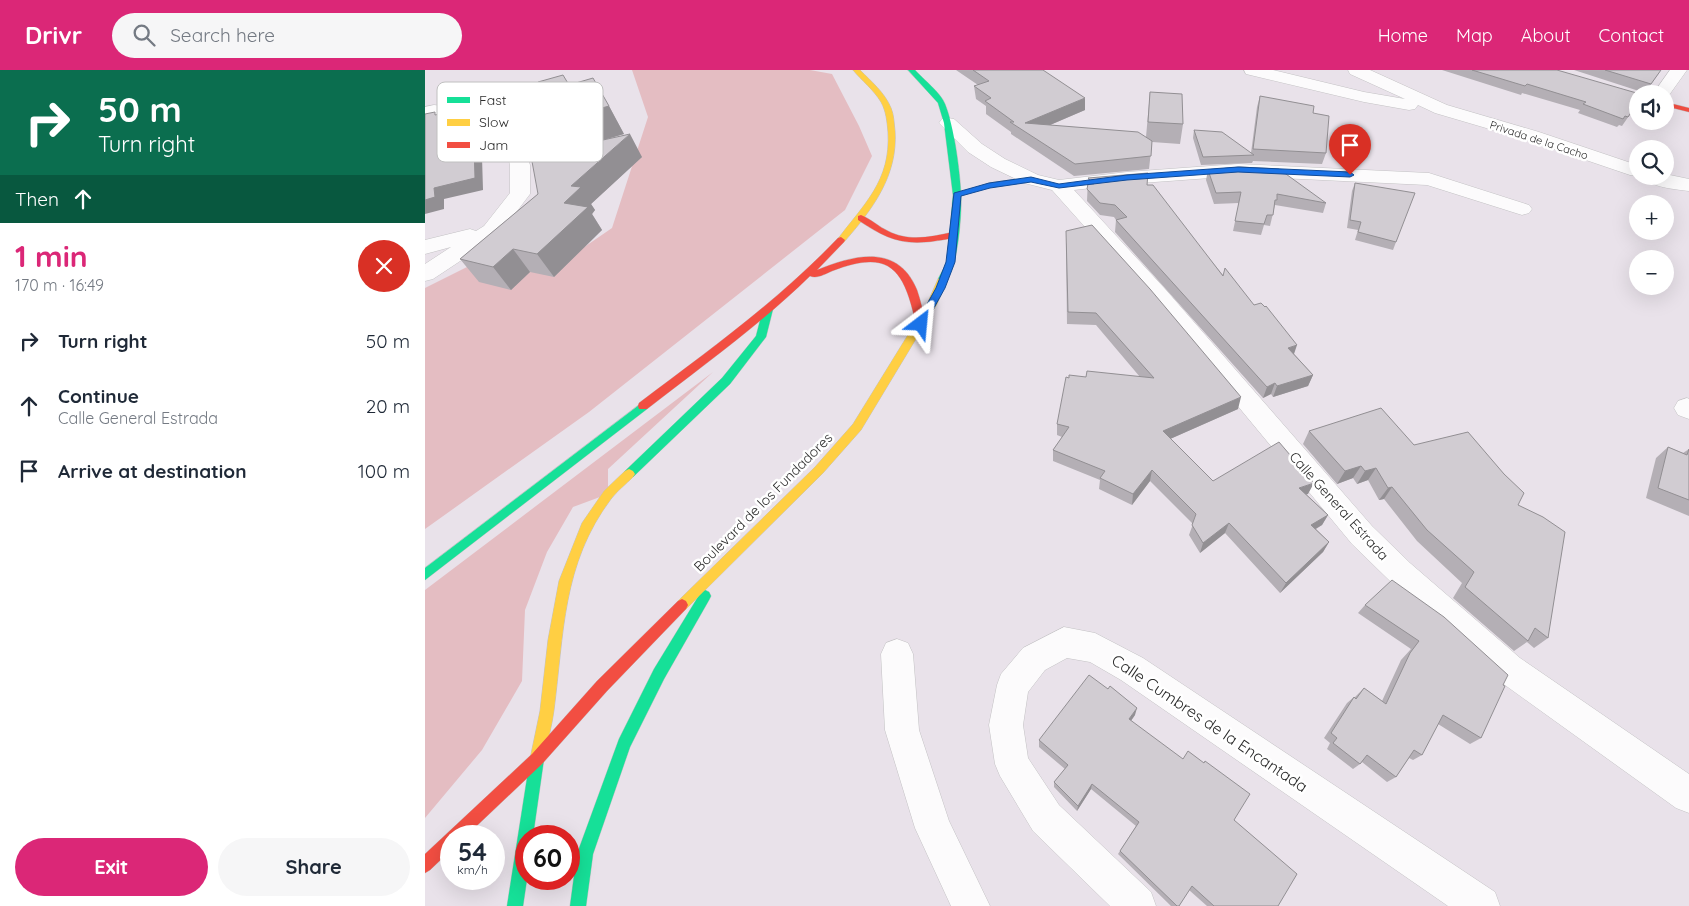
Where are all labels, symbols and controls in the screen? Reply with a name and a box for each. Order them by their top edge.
search box [112,13,462,58]
text: Drivr [25,20,82,50]
icon: search [130,21,158,49]
text: Search here [170,23,275,47]
text: Home [1378,24,1428,47]
text: Map [1456,24,1493,47]
text: About [1521,24,1571,47]
text: Contact [1599,24,1664,47]
legend [437,82,603,162]
map controls [1629,85,1674,295]
button: sound [1629,85,1674,130]
text: 50 m [98,87,182,131]
icon: right [15,90,80,155]
text: Fast [479,91,507,109]
text: Slow [479,113,509,131]
street label: Privada de la Cacho [1488,118,1590,163]
pin [1329,124,1371,175]
text: Turn right [98,130,195,158]
icon: arrive [1336,131,1364,159]
text: Jam [479,136,508,154]
button: search [1629,140,1674,185]
icon: ahead [69,185,97,213]
text: Then [15,187,59,211]
button: + [1629,195,1674,240]
text: 1 min [15,237,88,275]
button: close [358,240,410,292]
button: − [1629,250,1674,295]
text: 170 m · 16:49 [15,275,104,295]
position arrow [894,297,946,349]
icon: right [15,327,43,355]
text: Turn right [58,329,147,353]
text: 50 m [366,329,410,353]
text: Continue [58,384,139,408]
icon: ahead [15,392,43,420]
text: 20 m [366,394,410,418]
text: Calle General Estrada [58,408,218,428]
street label: Boulevard de los Fundadores [690,429,836,575]
street label: Calle General Estrada [1285,448,1393,564]
icon: arrive [15,457,43,485]
text: Arrive at destination [58,459,247,483]
text: 100 m [358,459,410,483]
street label: Calle Cumbres de la Encantada [1108,650,1312,796]
speed limit sign: 60 [515,825,580,890]
text: 54 [458,836,487,867]
button: Exit [15,838,208,896]
button: Share [218,838,410,896]
text: km/h [457,862,488,877]

